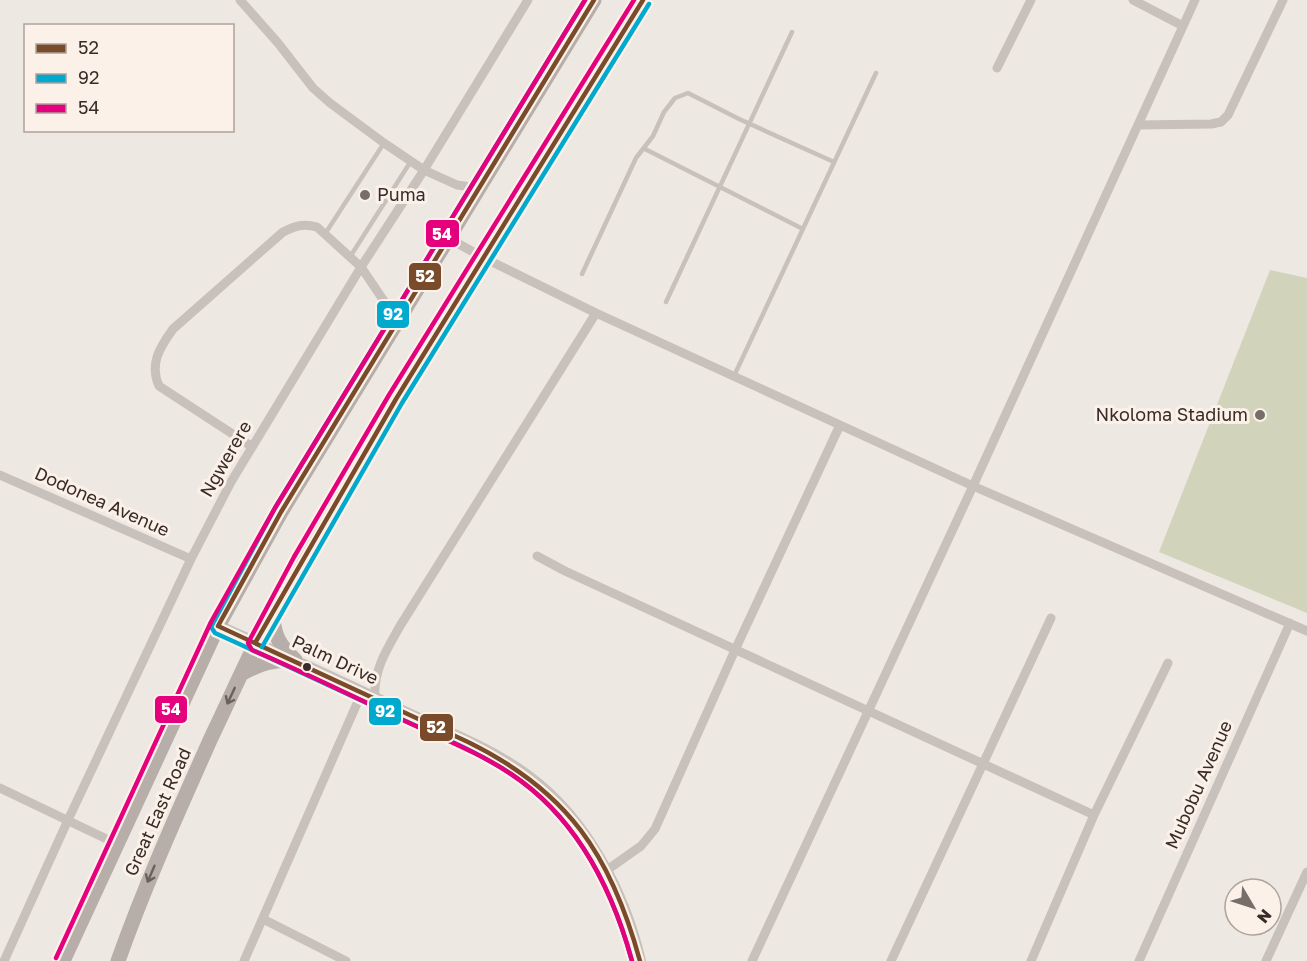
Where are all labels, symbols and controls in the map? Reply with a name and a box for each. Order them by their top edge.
legend [24,24,234,132]
text: 52 [78,36,99,58]
text: 92 [78,66,99,88]
text: 54 [78,96,99,118]
place label: Puma [377,183,426,205]
marker: Puma [358,188,372,202]
line badge: 54 [425,219,460,248]
text: 54 [432,224,452,244]
line badge: 52 [408,262,442,291]
text: 52 [415,266,435,286]
line badge: 92 [376,300,410,329]
text: 92 [383,304,403,324]
place label: Nkoloma Stadium [1095,403,1248,425]
marker: Nkoloma Stadium [1253,408,1267,422]
street label: Ngwerere [195,417,256,500]
street label: Dodonea Avenue [32,462,173,541]
street label: Palm Drive [289,630,382,689]
unlabelled marker [301,661,313,673]
one-way arrow [224,687,236,705]
line badge: 54 [154,695,188,724]
line badge: 92 [368,697,402,726]
text: 54 [161,699,181,719]
text: 92 [375,701,395,721]
line badge: 52 [419,713,454,742]
text: 52 [426,717,446,737]
street label: Mubobu Avenue [1160,717,1236,852]
street label: Great East Road [119,744,195,879]
one-way arrow [145,865,156,883]
north arrow [1223,877,1283,937]
text: N [1253,905,1276,927]

